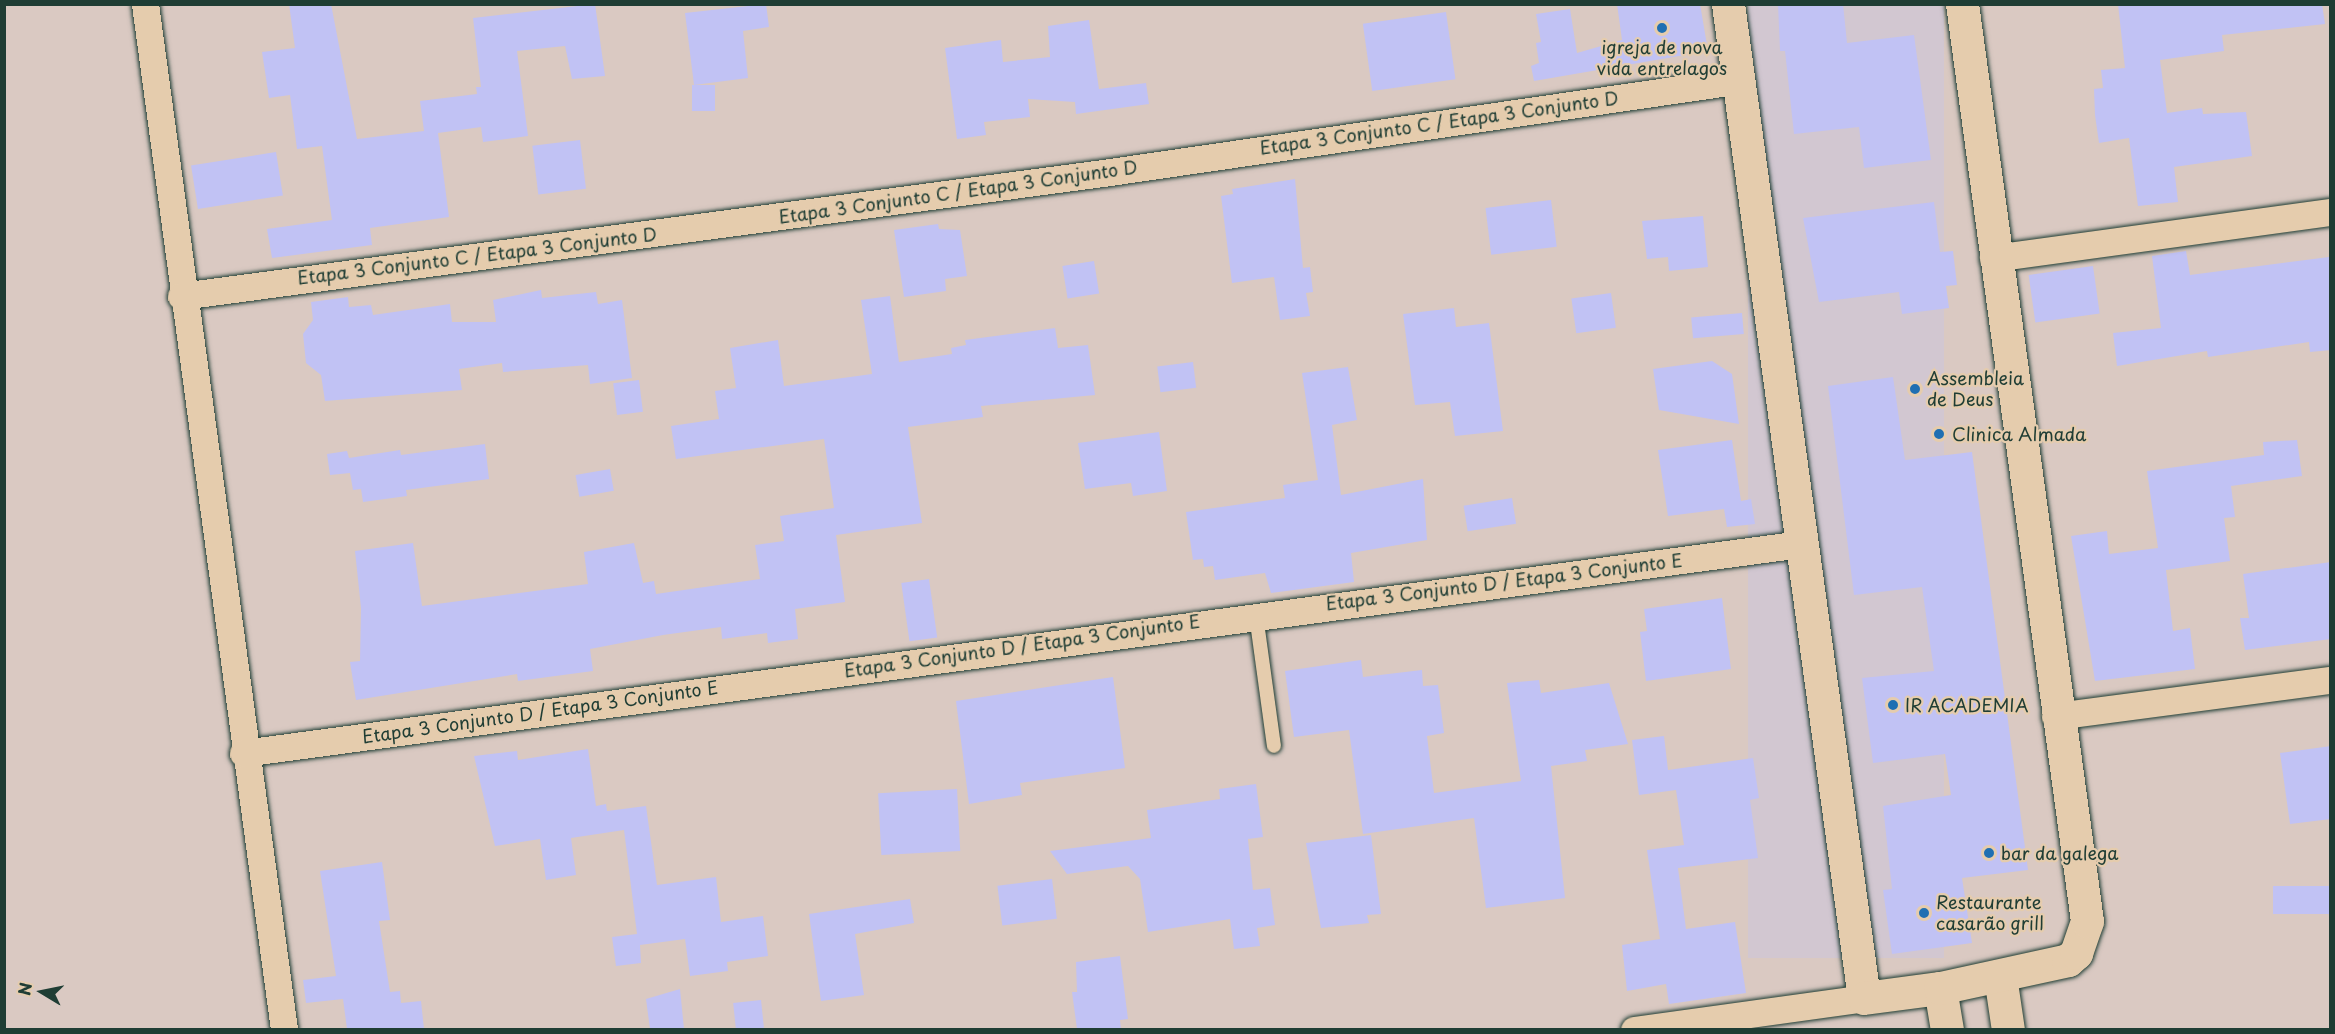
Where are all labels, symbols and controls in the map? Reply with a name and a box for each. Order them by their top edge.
marker: igreja de nova vida entrelagos [1655,21,1669,35]
place label: igreja de nova vida entrelagos [1596,37,1728,80]
street label: Etapa 3 Conjunto C / Etapa 3 Conjunto D [1257,87,1621,159]
street label: Etapa 3 Conjunto C / Etapa 3 Conjunto D [776,156,1140,228]
street label: Etapa 3 Conjunto C / Etapa 3 Conjunto D [294,223,660,289]
place label: Assembleia de Deus [1927,368,2024,410]
marker: Assembleia de Deus [1908,382,1922,396]
place label: Clinica Almada [1952,423,2086,445]
marker: Clinica Almada [1930,425,1948,443]
street label: Etapa 3 Conjunto D / Etapa 3 Conjunto E [1323,549,1685,615]
street label: Etapa 3 Conjunto D / Etapa 3 Conjunto E [841,610,1203,682]
street label: Etapa 3 Conjunto D / Etapa 3 Conjunto E [359,676,721,748]
place label: IR ACADEMIA [1905,694,2030,716]
marker: IR ACADEMIA [1886,698,1900,712]
place label: bar da galega [2001,842,2120,864]
marker: bar da galega [1982,846,1996,860]
place label: Restaurante casarão grill [1936,892,2044,934]
marker: Restaurante casarão grill [1917,906,1931,920]
north arrow [12,962,72,1022]
text: N [11,981,37,997]

